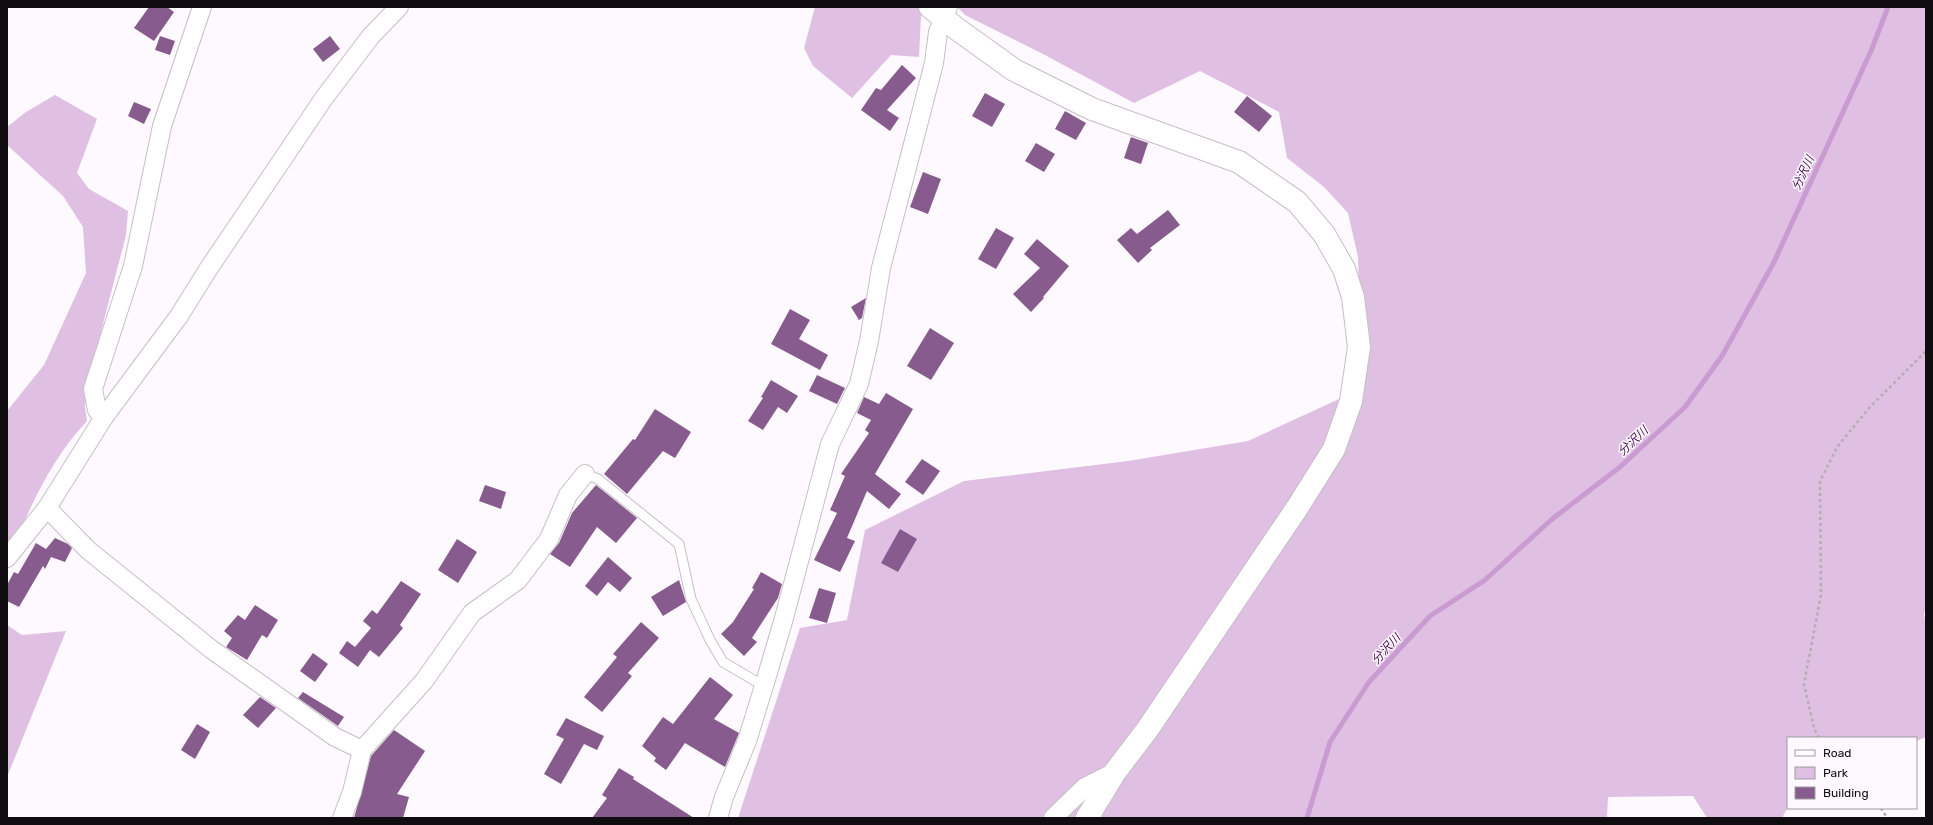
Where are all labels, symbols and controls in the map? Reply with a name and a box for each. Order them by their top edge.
water label: 分沢川 [1789,152,1818,192]
water label: 分沢川 [1615,422,1652,458]
water label: 分沢川 [1369,630,1405,667]
legend [1787,737,1917,809]
text: Road [1823,746,1851,760]
text: Park [1823,766,1849,780]
text: Building [1823,786,1869,800]

